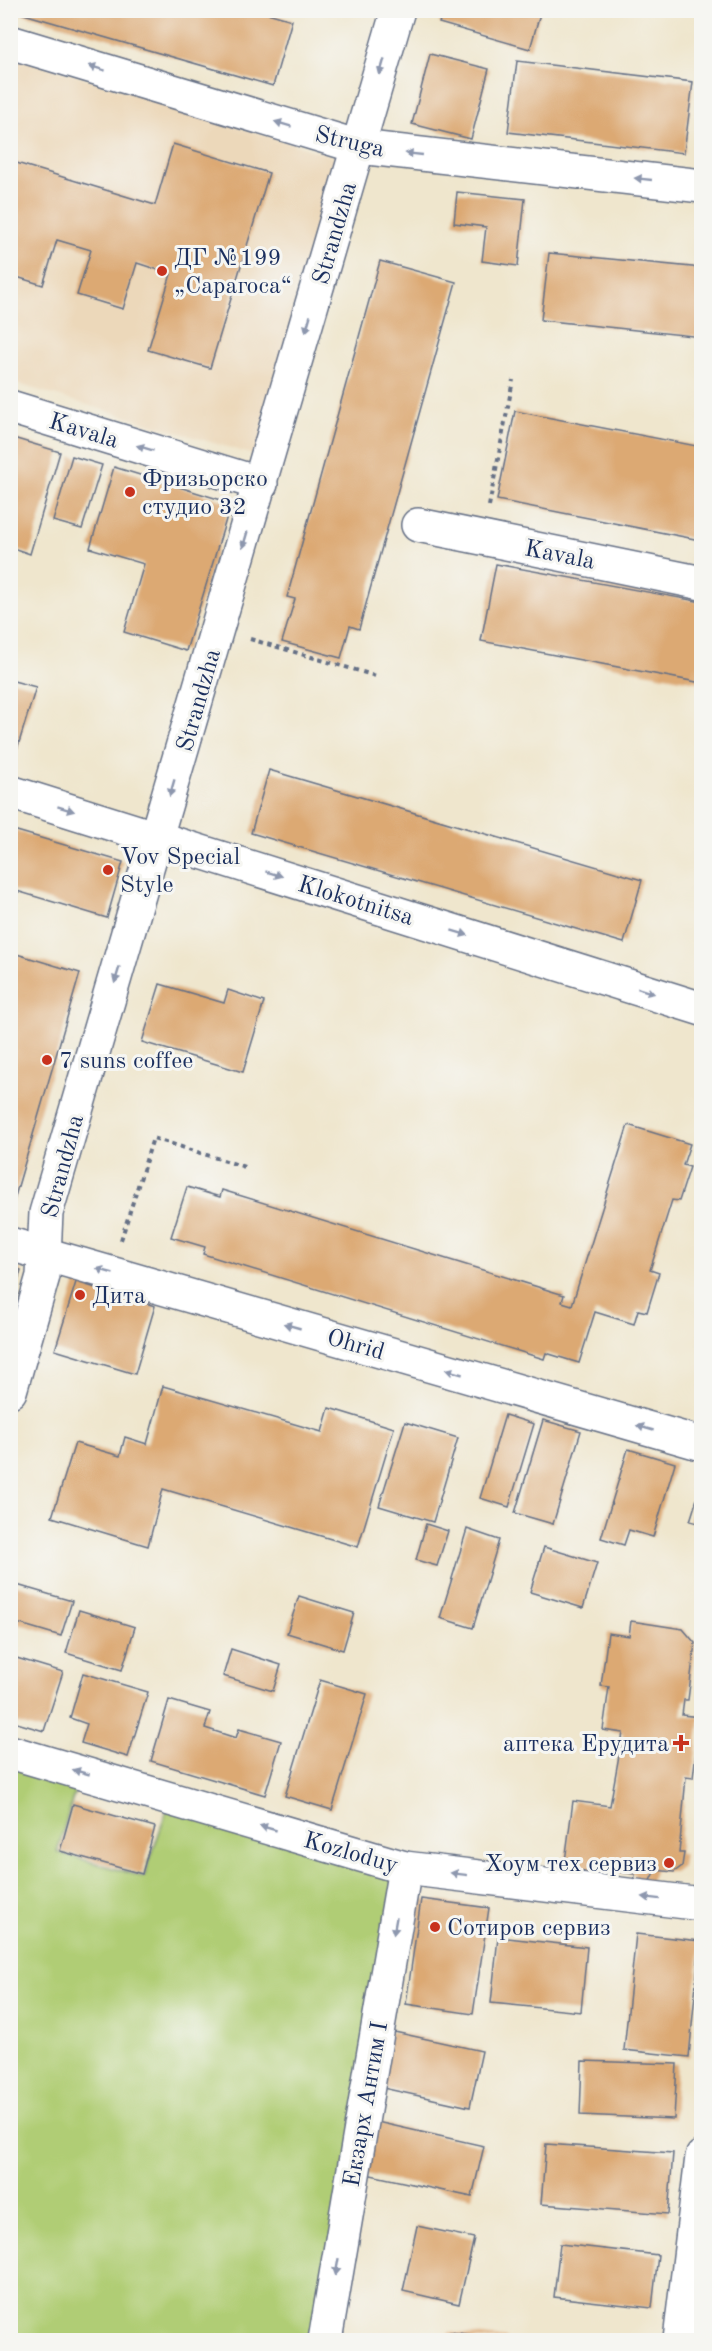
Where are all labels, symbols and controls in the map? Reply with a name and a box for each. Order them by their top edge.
one-way arrow [377,58,386,76]
one-way arrow [88,63,106,72]
one-way arrow [274,119,292,128]
street label: Struga [312,123,387,163]
one-way arrow [405,149,424,158]
one-way arrow [634,175,653,184]
street label: Strandzha [310,179,362,288]
place label: ДГ №199 „Сарагоса“ [174,247,292,299]
marker: ДГ №199 „Сарагоса“ [155,264,169,278]
one-way arrow [303,316,312,334]
street label: Kavala [46,410,121,454]
one-way arrow [136,443,154,452]
place label: Фризьорско студио 32 [142,468,268,520]
marker: Фризьорско студио 32 [123,485,137,499]
one-way arrow [240,531,249,549]
street label: Kavala [522,537,597,575]
street label: Strandzha [174,646,226,755]
one-way arrow [167,779,176,797]
one-way arrow [57,805,75,815]
place label: Vov Special Style [120,846,240,898]
marker: Vov Special Style [101,863,115,877]
one-way arrow [265,870,283,879]
street label: Klokotnitsa [295,873,416,931]
one-way arrow [451,928,469,938]
one-way arrow [112,966,121,984]
one-way arrow [637,987,655,996]
place label: 7 suns coffee [59,1050,193,1074]
marker: 7 suns coffee [40,1053,54,1067]
street label: Strandzha [39,1112,89,1221]
one-way arrow [96,1266,114,1275]
place label: Дита [92,1285,146,1309]
marker: Дита [73,1288,87,1302]
one-way arrow [283,1320,302,1330]
street label: Ohrid [324,1326,387,1366]
one-way arrow [445,1367,463,1376]
one-way arrow [636,1423,654,1432]
place label: аптека Ерудита [503,1733,669,1757]
marker: аптека Ерудита [674,1736,688,1750]
one-way arrow [72,1767,90,1776]
one-way arrow [259,1823,277,1832]
street label: Kozloduy [300,1829,401,1879]
place label: Хоум тех сервиз [485,1853,657,1877]
marker: Хоум тех сервиз [662,1856,676,1870]
one-way arrow [450,1870,469,1879]
one-way arrow [642,1893,661,1902]
one-way arrow [390,1916,399,1935]
place label: Сотиров сервиз [447,1917,611,1941]
marker: Сотиров сервиз [428,1920,442,1934]
street label: Екзарх Антим I [341,2020,393,2189]
one-way arrow [333,2257,342,2276]

